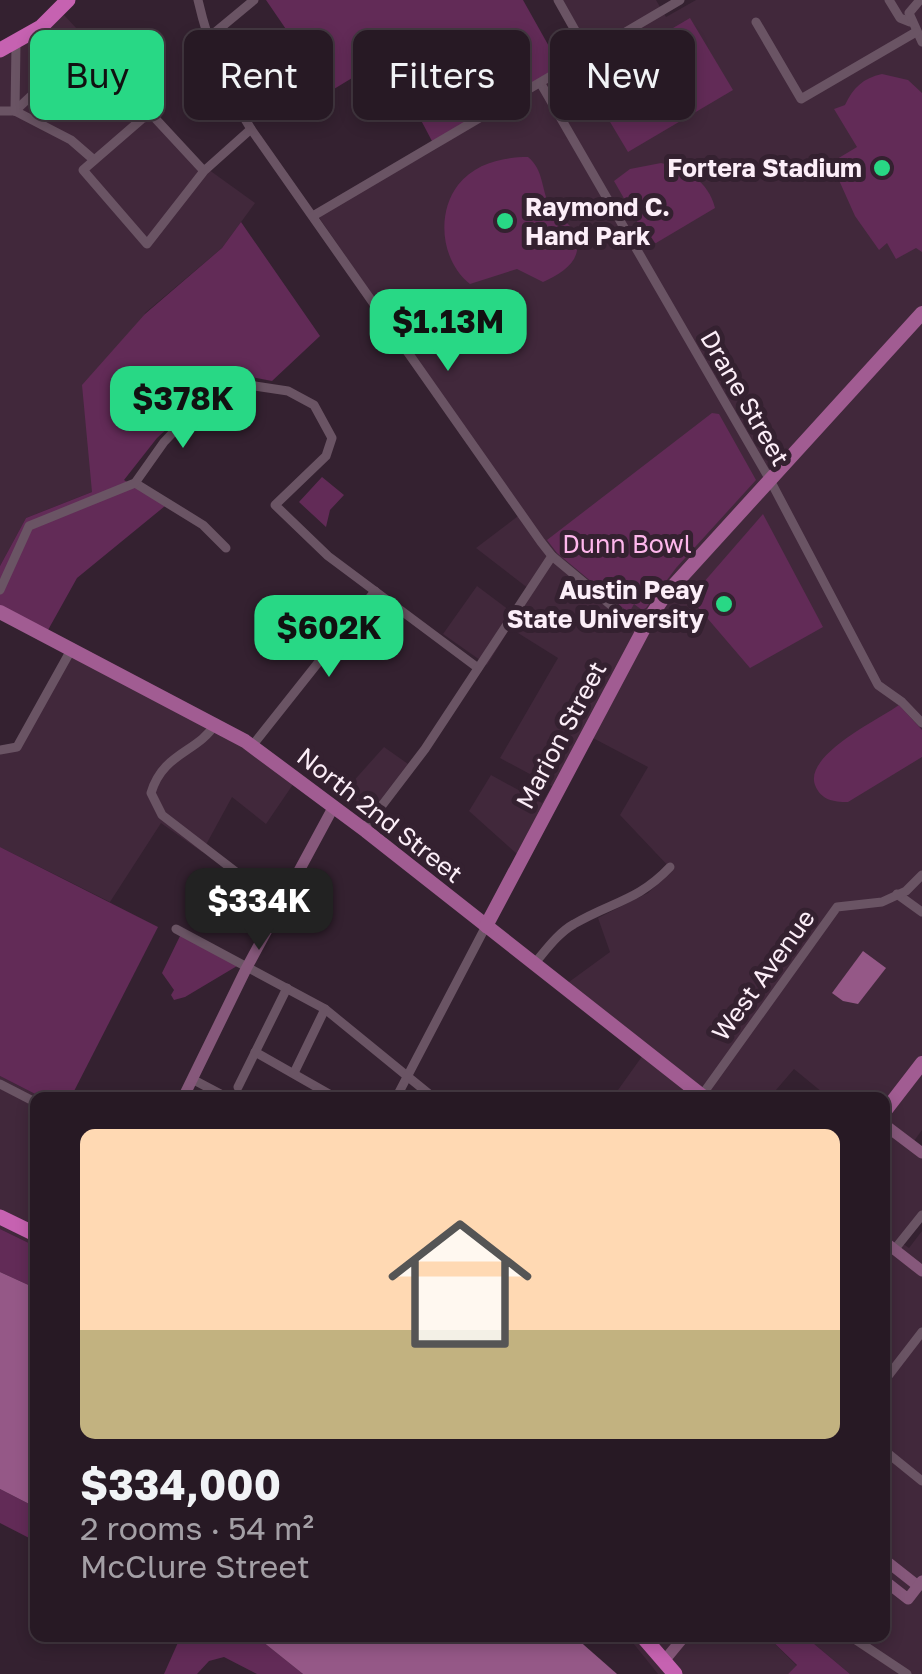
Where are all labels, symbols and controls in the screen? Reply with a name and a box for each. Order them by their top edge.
chip: Buy [30,30,164,120]
chip: Rent [184,30,333,120]
chip: Filters [353,30,530,120]
chip: New [550,30,695,120]
place label: Fortera Stadium [667,152,862,183]
marker: Fortera Stadium [871,157,893,179]
place label: Raymond C. Hand Park [525,191,670,251]
marker: Raymond C. Hand Park [494,210,516,232]
pin: $1.13M [367,289,529,374]
text: $1.13M [392,302,504,340]
street label: Drane Street [694,325,797,471]
pin: $378K [113,366,253,451]
text: $378K [132,379,234,417]
park label: Dunn Bowl [562,528,692,559]
place label: Austin Peay State University [507,574,704,634]
marker: Austin Peay State University [713,593,735,615]
pin: $602K [259,595,399,680]
text: $602K [276,608,382,646]
street label: Marion Street [509,656,612,814]
street label: North 2nd Street [291,740,469,889]
pin: $334K [189,868,329,953]
text: $334K [207,881,311,919]
street label: West Avenue [704,903,821,1047]
icon: home [370,1194,550,1374]
text: $334,000 [80,1459,281,1509]
text: 2 rooms · 54 m² [80,1509,314,1547]
text: McClure Street [80,1547,310,1585]

